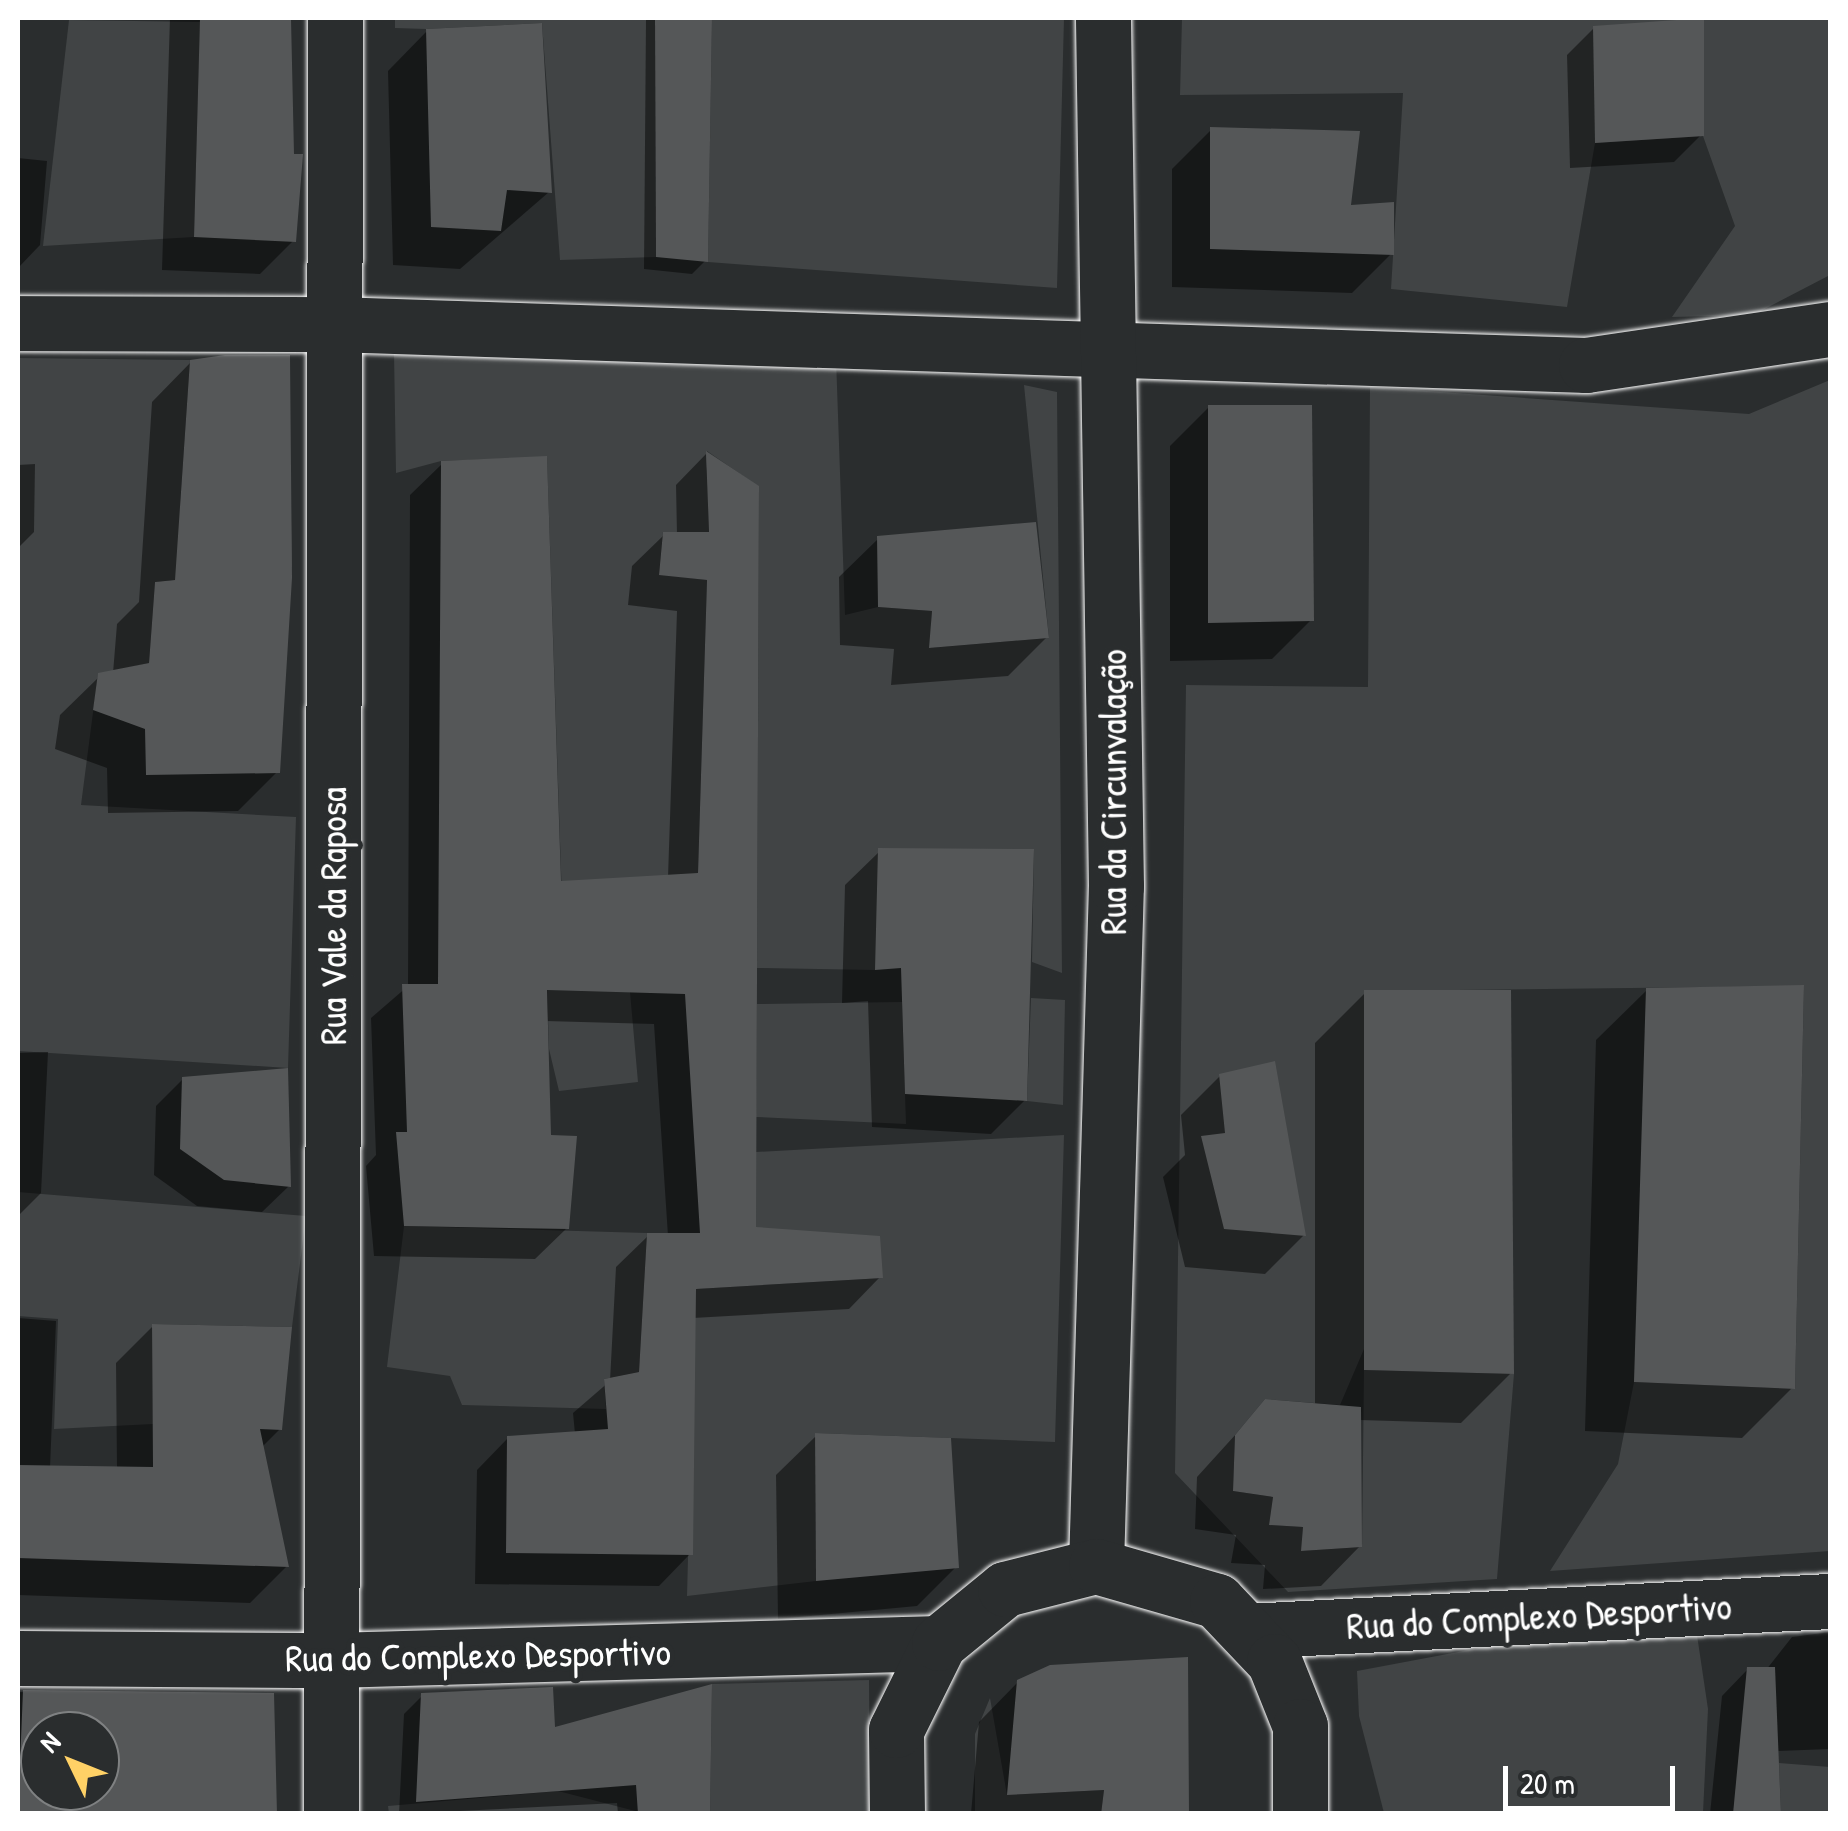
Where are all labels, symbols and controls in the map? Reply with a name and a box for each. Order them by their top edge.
street label: Rua da Circunvalação [1090,649,1136,935]
street label: Rua Vale da Raposa [310,787,356,1045]
street label: Rua do Complexo Desportivo [1345,1583,1733,1649]
street label: Rua do Complexo Desportivo [285,1629,671,1681]
north arrow [20,1711,120,1811]
text: N [31,1723,69,1760]
scale bar [1508,1746,1680,1808]
text: 20 m [1520,1763,1575,1803]

